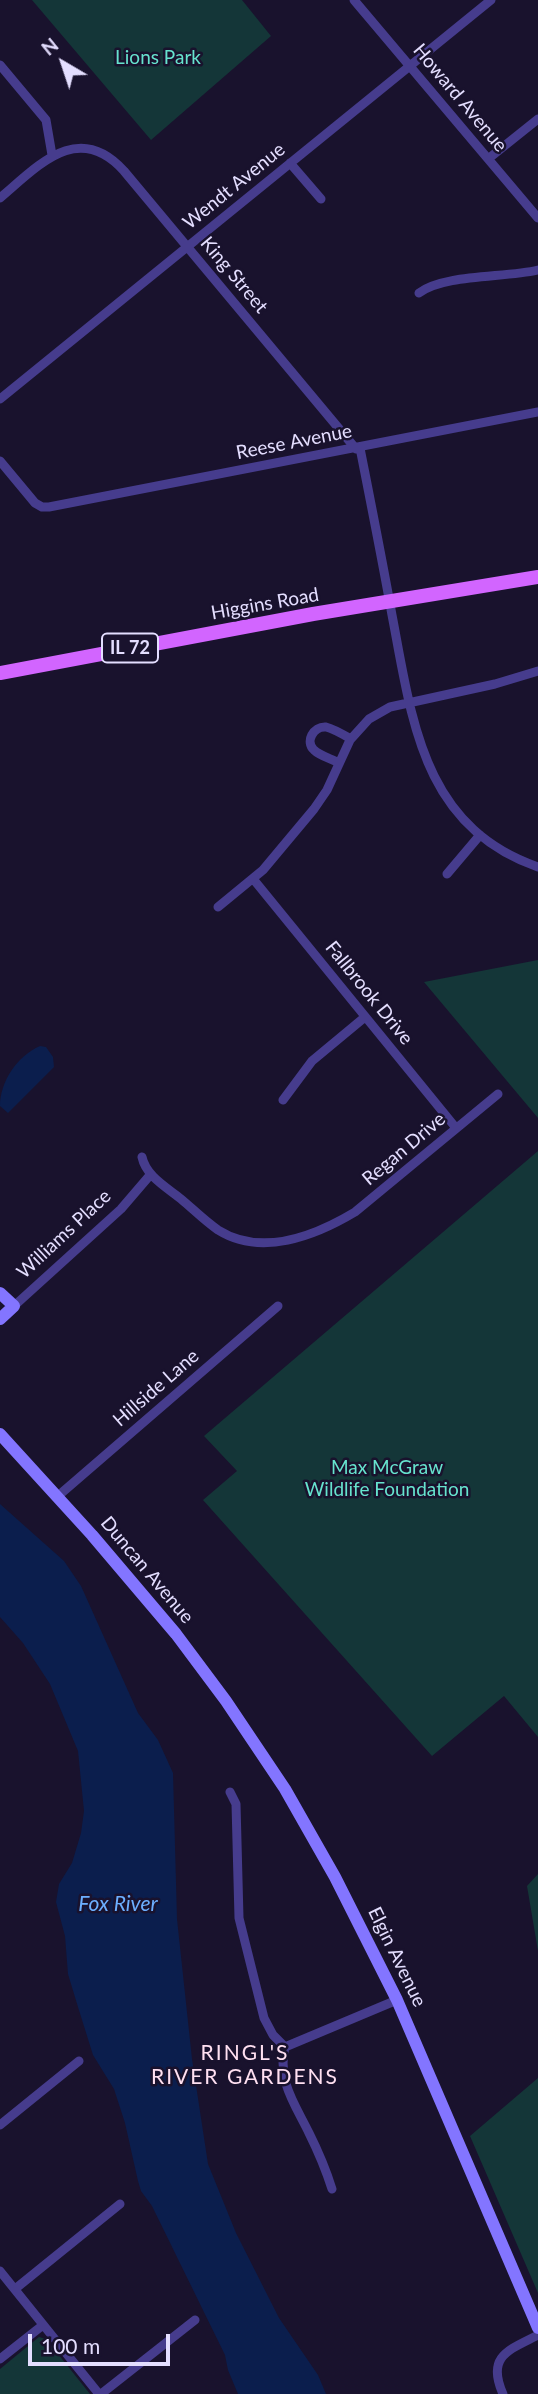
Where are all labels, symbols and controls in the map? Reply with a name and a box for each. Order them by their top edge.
north arrow [28,28,98,98]
text: N [37,33,62,60]
street label: Howard Avenue [408,39,512,157]
park label: Lions Park [115,47,201,69]
street label: Wendt Avenue [178,138,290,234]
street label: King Street [196,232,272,318]
street label: Reese Avenue [234,420,354,464]
street label: Higgins Road [209,583,321,625]
road number: IL 72 [102,634,158,662]
street label: Fallbrook Drive [320,937,418,1049]
street label: Regan Drive [358,1108,450,1190]
street label: Williams Place [12,1185,116,1283]
street label: Hillside Lane [109,1345,203,1431]
park label: Max McGraw Wildlife Foundation [305,1457,469,1501]
street label: Duncan Avenue [96,1512,198,1628]
water label: Fox River [78,1891,158,1917]
street label: Elgin Avenue [363,1903,431,2011]
district label: RINGL'S RIVER GARDENS [153,2040,337,2090]
scale bar [32,2320,173,2364]
text: 100 m [41,2333,100,2358]

